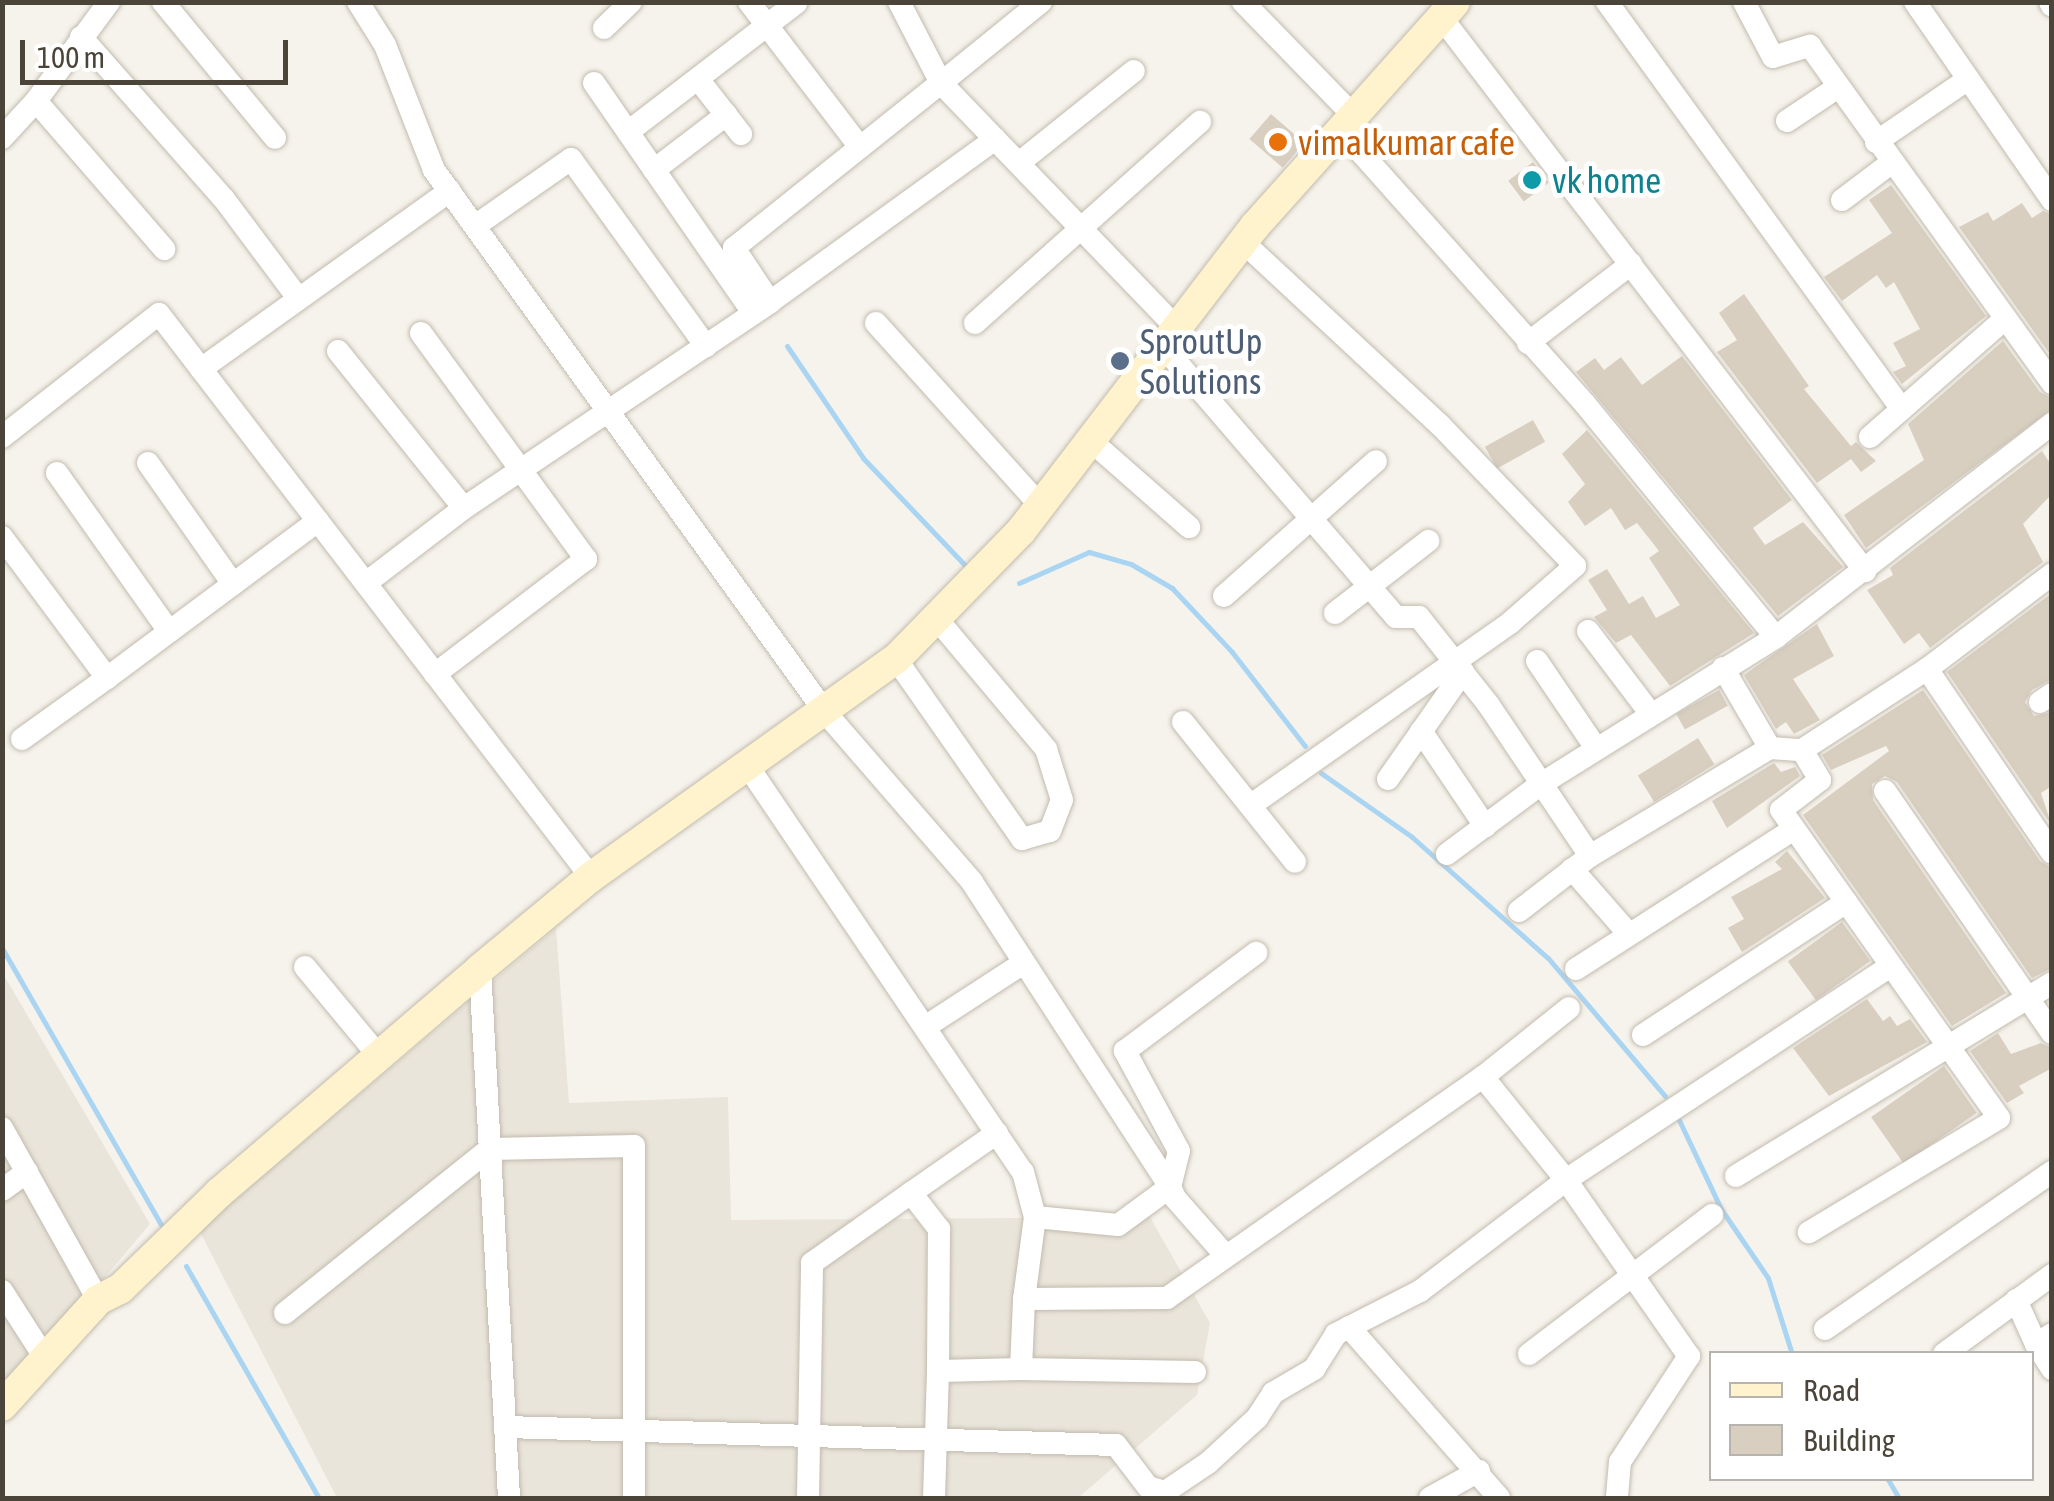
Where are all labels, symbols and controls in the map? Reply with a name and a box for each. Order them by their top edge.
scale bar [25,20,292,82]
text: 100 m [37,40,105,74]
place label: vimalkumar cafe [1298,121,1515,163]
marker: vimalkumar cafe [1267,131,1289,153]
place label: vk home [1552,159,1661,201]
marker: vk home [1521,169,1543,191]
place label: SproutUp Solutions [1140,320,1262,402]
marker: SproutUp Solutions [1109,350,1131,372]
legend [1709,1351,2034,1481]
text: Road [1803,1373,1860,1407]
text: Building [1803,1423,1895,1457]

